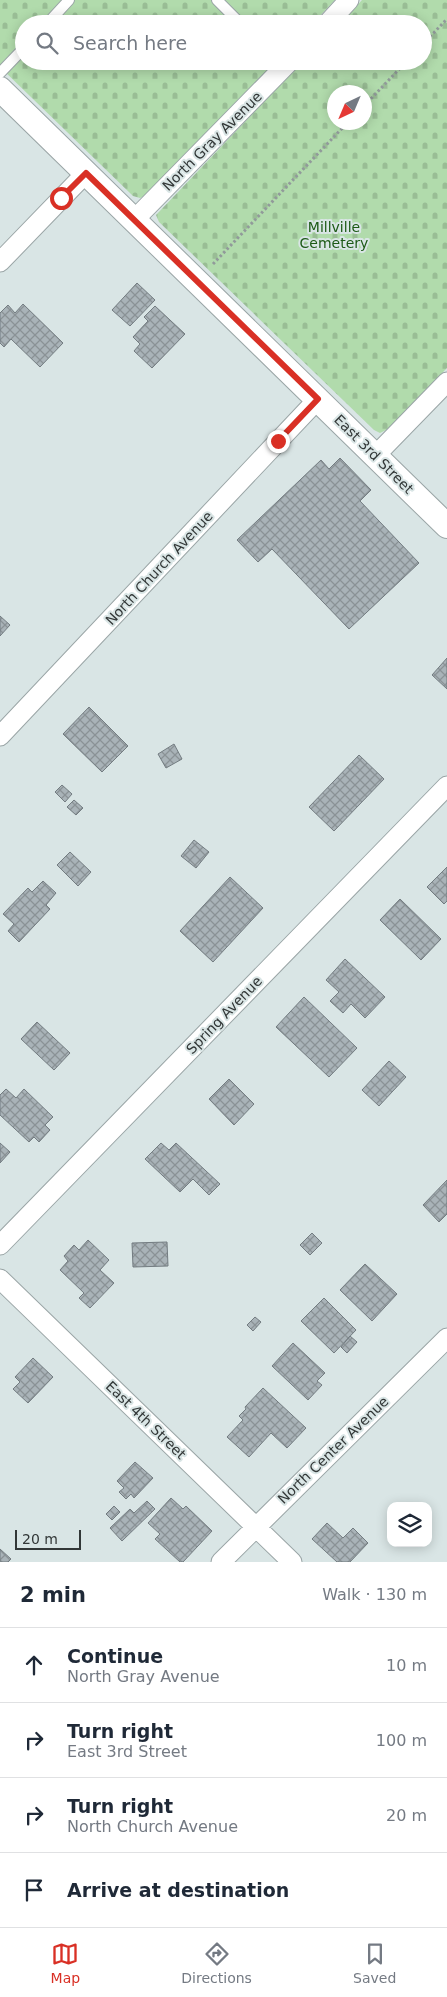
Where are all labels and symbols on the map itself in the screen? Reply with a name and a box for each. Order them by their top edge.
north arrow [327,85,372,130]
street label: North Gray Avenue [159,88,265,194]
route start [50,187,73,210]
park label: Millville Cemetery [300,219,368,251]
street label: East 3rd Street [331,411,417,497]
route end [267,430,290,453]
street label: North Church Avenue [102,508,216,628]
street label: Spring Avenue [183,973,265,1057]
street label: East 4th Street [103,1378,190,1463]
street label: North Center Avenue [274,1393,392,1507]
scale bar [15,1527,81,1550]

